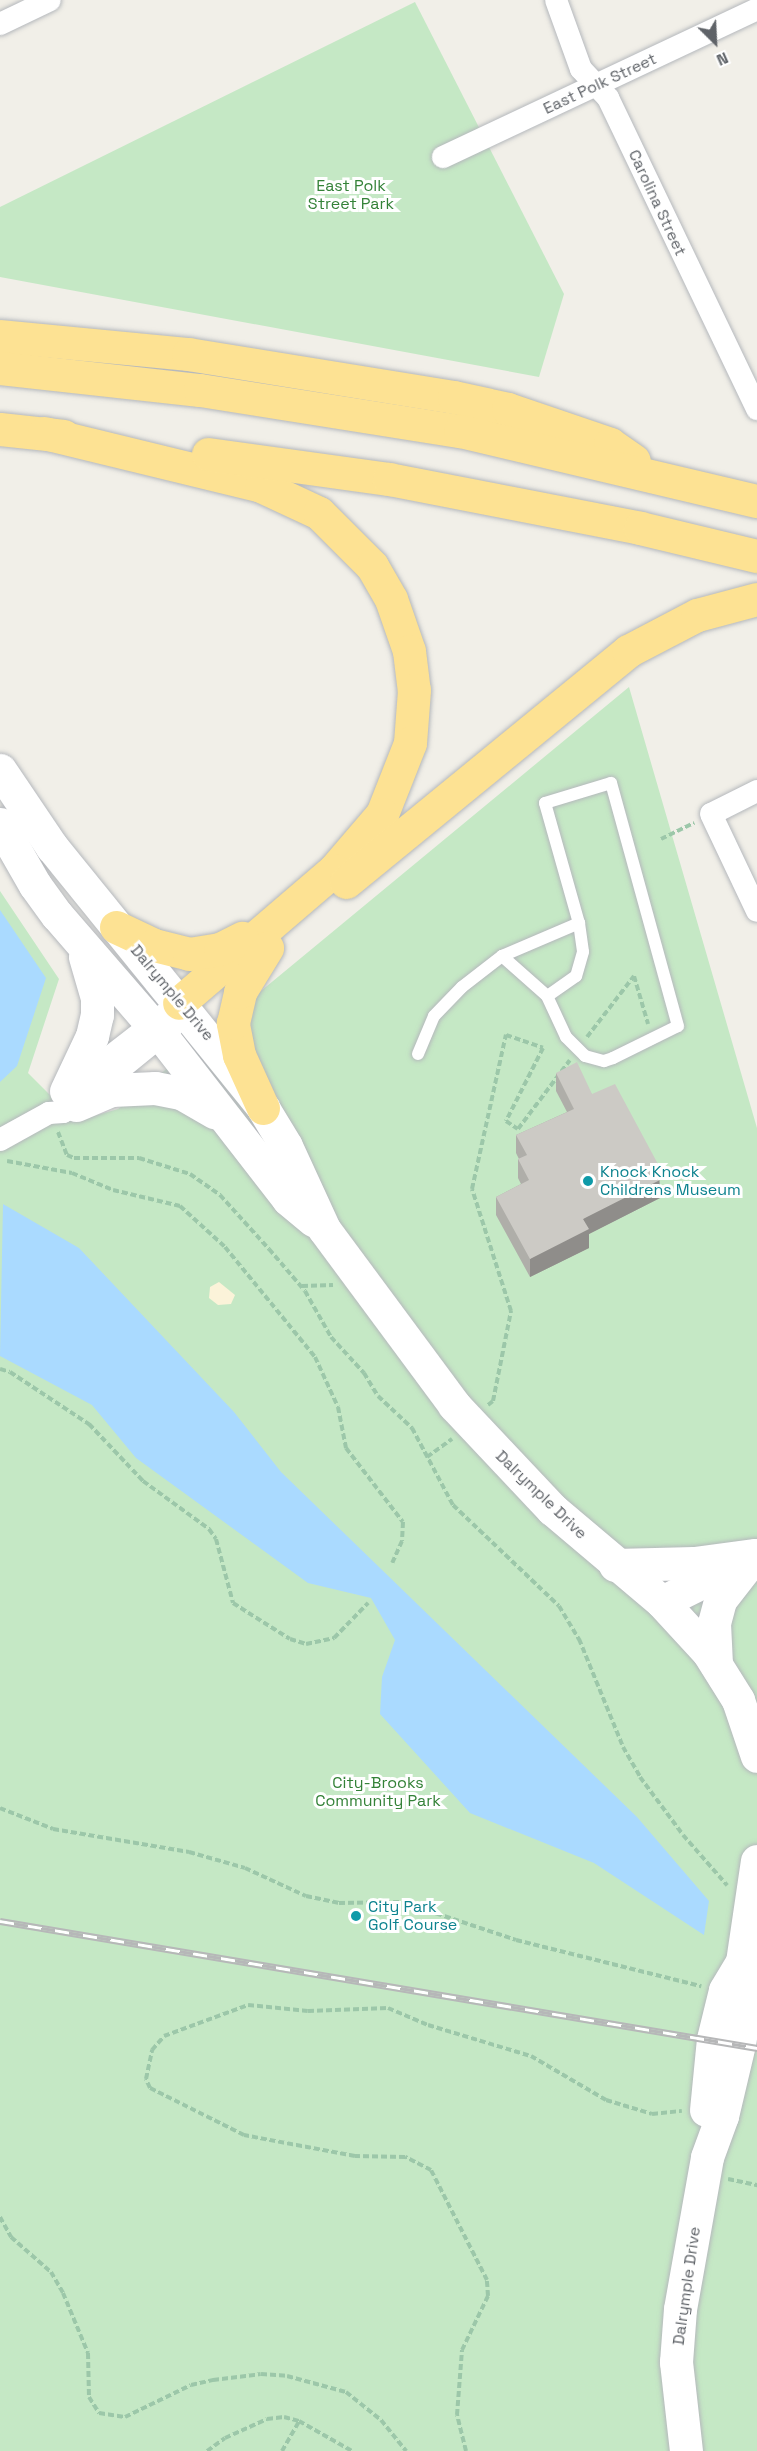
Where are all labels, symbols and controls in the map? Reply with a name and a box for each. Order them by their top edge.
north arrow [685,12,745,72]
text: N [713,47,732,71]
street label: East Polk Street [540,49,660,119]
street label: Carolina Street [624,147,690,259]
park label: East Polk Street Park [308,176,394,214]
street label: Dalrymple Drive [126,941,218,1045]
place label: Knock Knock Childrens Museum [600,1162,741,1200]
marker: Knock Knock Childrens Museum [581,1174,595,1188]
street label: Dalrymple Drive [491,1447,591,1543]
park label: City-Brooks Community Park [315,1773,441,1811]
place label: City Park Golf Course [368,1897,457,1935]
marker: City Park Golf Course [349,1909,363,1923]
street label: Dalrymple Drive [669,2226,705,2346]

